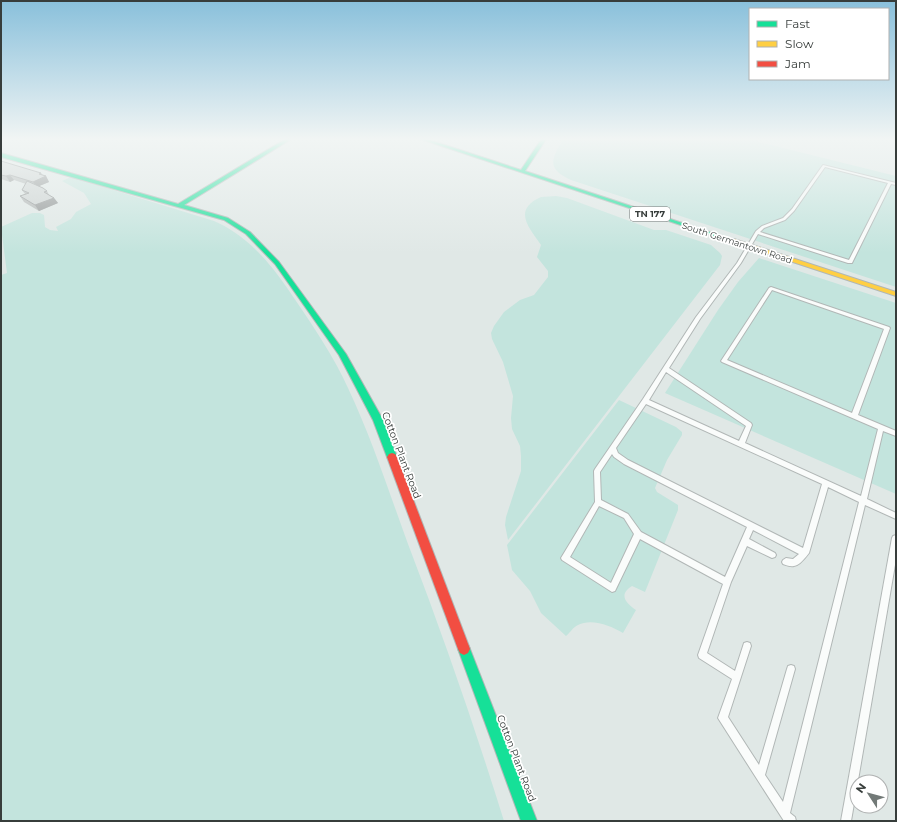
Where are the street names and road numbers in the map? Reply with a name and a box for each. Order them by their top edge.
road number: TN 177 [630,207,670,221]
street label: South Germantown Road [681,220,794,266]
street label: Cotton Plant Road [379,410,424,500]
street label: Cotton Plant Road [494,713,539,803]

